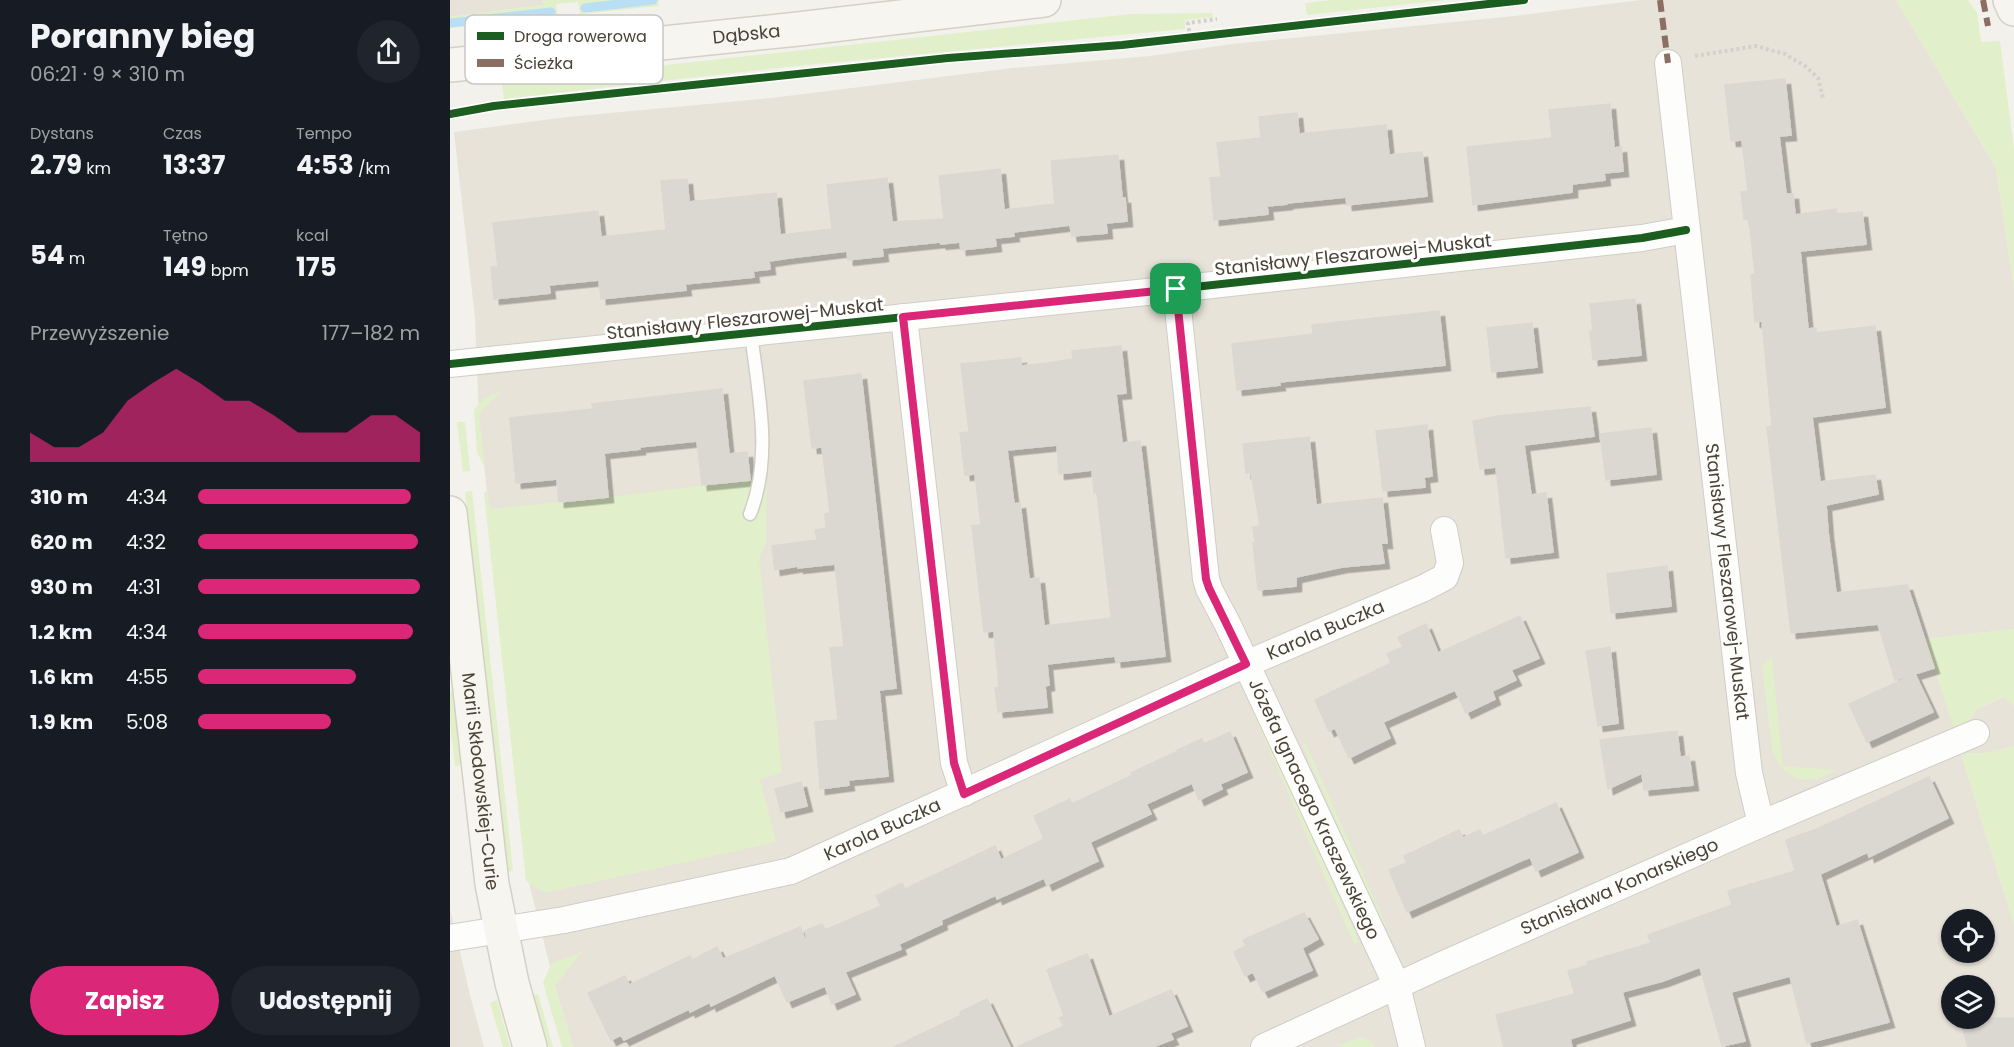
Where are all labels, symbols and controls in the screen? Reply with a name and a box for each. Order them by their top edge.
text: Poranny bieg [30,13,255,60]
legend [465,15,663,84]
street label: Dąbska [711,18,781,50]
button: share [357,20,420,83]
text: Droga rowerowa [514,25,647,48]
text: Ścieżka [514,52,573,75]
text: 06:21 · 9 × 310 m [30,60,185,88]
text: Dystans [30,122,94,145]
text: Czas [163,122,202,145]
text: Tempo [296,122,352,145]
text: 2.79 [30,147,82,183]
text: 13:37 [163,147,226,183]
text: 4:53 [296,147,354,183]
text: km [82,157,111,180]
text: /km [354,157,390,180]
text: Tętno [163,224,208,247]
text: kcal [296,224,329,247]
street label: Stanisławy Fleszarowej-Muskat [1213,228,1493,281]
text: 54 [30,237,65,273]
text: m [65,247,85,270]
text: 149 [163,249,206,285]
text: 175 [296,249,337,285]
text: bpm [206,259,249,282]
pin [1150,263,1201,314]
icon: arrive [1159,272,1192,305]
street label: Stanisławy Fleszarowej-Muskat [605,292,885,345]
text: Przewyższenie [30,319,169,347]
text: 177–182 m [322,319,420,347]
street label: Stanisławy Fleszarowej-Muskat [1699,442,1756,721]
text: 310 m [30,483,88,511]
text: 4:34 [126,483,167,511]
text: 620 m [30,528,93,556]
text: 4:32 [126,528,166,556]
text: 930 m [30,573,93,601]
text: 4:31 [126,573,161,601]
street label: Karola Buczka [1263,593,1388,666]
text: 1.2 km [30,618,92,646]
text: 4:34 [126,618,167,646]
text: 1.6 km [30,663,94,691]
text: 4:55 [126,663,168,691]
street label: Marii Skłodowskiej-Curie [456,671,506,892]
street label: Józefa Ignacego Kraszewskiego [1243,674,1387,944]
text: 1.9 km [30,708,93,736]
text: 5:08 [126,708,168,736]
street label: Karola Buczka [820,792,945,866]
street label: Stanisława Konarskiego [1516,831,1722,941]
map controls [1941,909,1995,1029]
button: locate [1941,909,1995,963]
button: Zapisz [30,966,219,1035]
button: Udostępnij [231,966,420,1035]
button: layers [1941,975,1995,1029]

